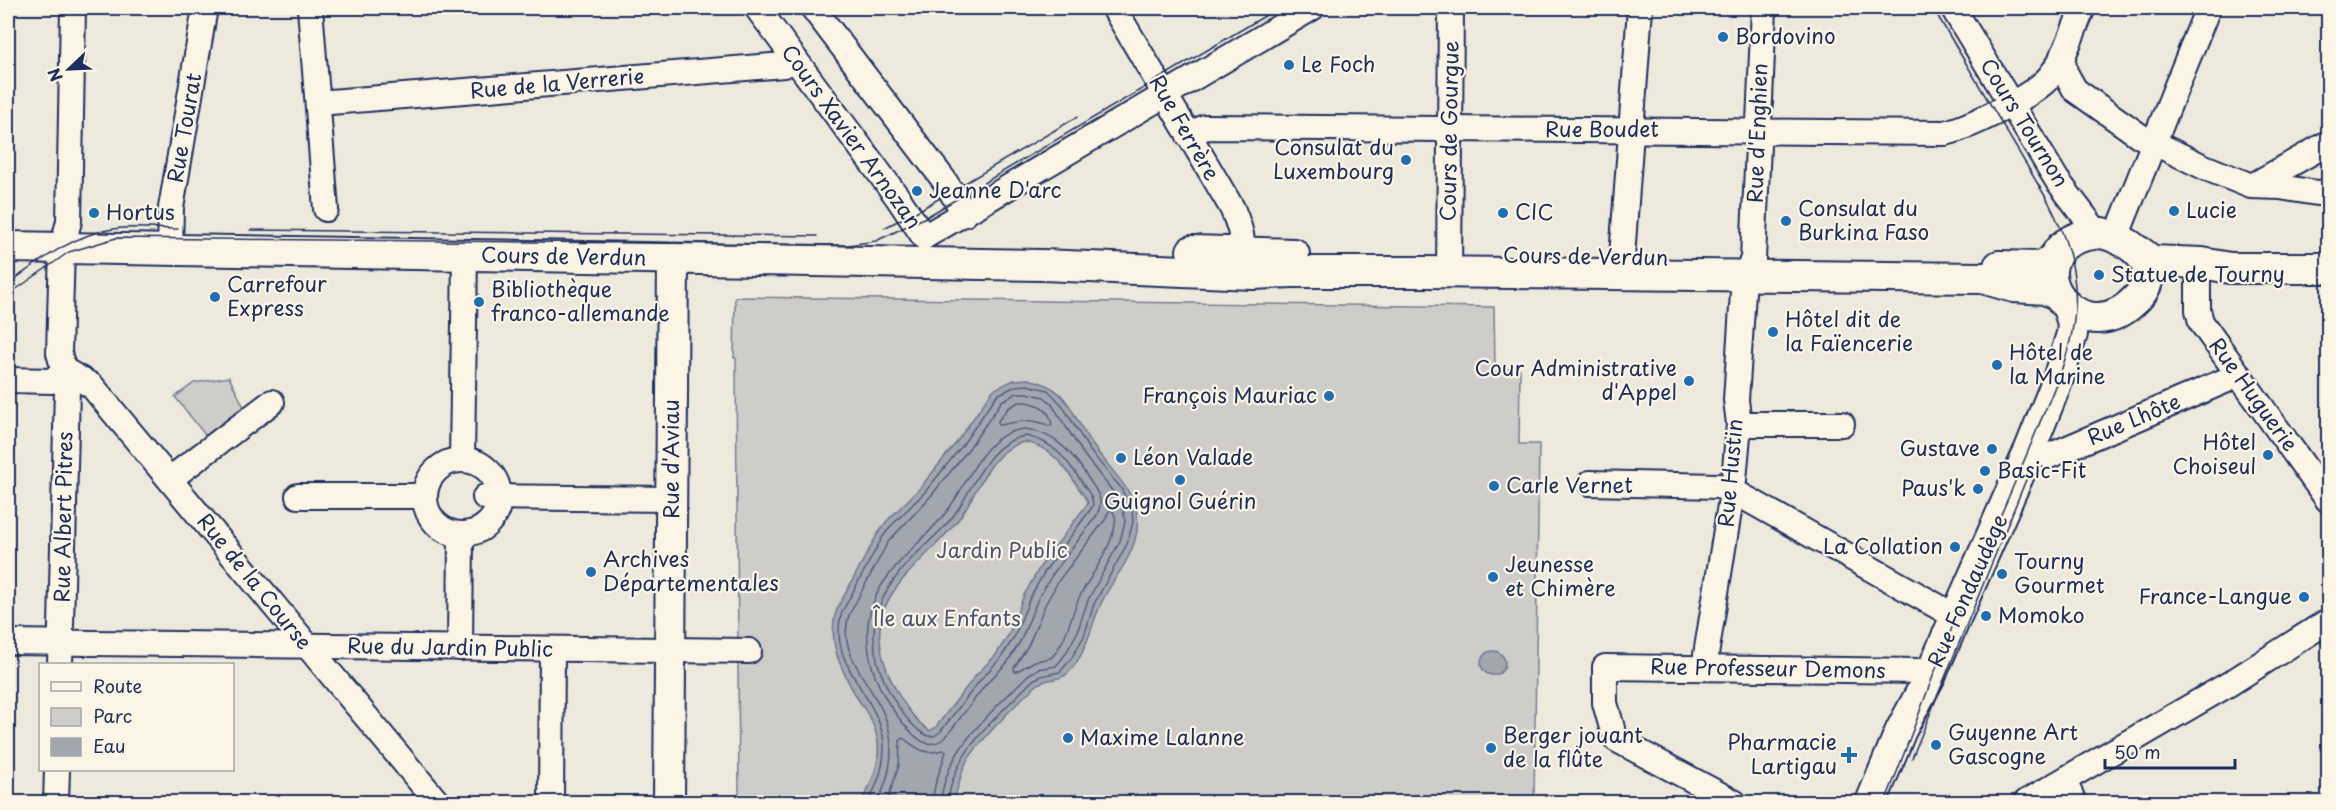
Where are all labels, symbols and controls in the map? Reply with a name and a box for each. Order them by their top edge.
place label: Bordovino [1735,19,1836,51]
marker: Bordovino [1716,30,1730,44]
street label: Cours Xavier Arnozan [775,37,931,235]
north arrow [39,39,99,99]
street label: Cours de Gourgue [1430,40,1466,222]
place label: Le Foch [1301,47,1375,79]
street label: Cours Tournon [1973,51,2078,193]
street label: Rue de la Verrerie [469,58,645,106]
marker: Le Foch [1282,58,1296,72]
street label: Rue d'Enghien [1738,62,1774,203]
text: N [41,65,68,86]
street label: Rue Ferrère [1143,68,1229,186]
street label: Rue Tourat [158,70,208,185]
street label: Rue Boudet [1545,112,1659,144]
place label: Consulat du Luxembourg [1273,130,1394,186]
marker: Consulat du Luxembourg [1399,153,1413,167]
place label: Jeanne D'arc [929,173,1062,205]
marker: Jeanne D'arc [910,184,924,198]
place label: Consulat du Burkina Faso [1798,191,1929,247]
place label: Lucie [2186,193,2237,225]
place label: Hortus [106,195,175,227]
place label: CIC [1515,195,1554,227]
marker: Lucie [2167,204,2181,218]
marker: Hortus [87,206,101,220]
marker: CIC [1496,206,1510,220]
marker: Consulat du Burkina Faso [1779,214,1793,228]
street label: Cours de Verdun [481,238,647,272]
street label: Cours de Verdun [1503,238,1669,272]
place label: Statue de Tourny [2111,257,2285,289]
place label: Carrefour Express [227,267,327,323]
marker: Statue de Tourny [2092,268,2106,282]
place label: Bibliothèque franco-allemande [491,272,670,328]
marker: Carrefour Express [208,290,222,304]
marker: Bibliothèque franco-allemande [472,295,486,309]
place label: Hôtel dit de la Faïencerie [1785,302,1913,358]
marker: Hôtel dit de la Faïencerie [1766,325,1780,339]
street label: Rue Huguerie [2202,330,2307,457]
place label: Hôtel de la Marine [2009,335,2106,391]
place label: Cour Administrative d'Appel [1475,351,1677,407]
marker: Hôtel de la Marine [1990,358,2004,372]
marker: Cour Administrative d'Appel [1682,374,1696,388]
place label: François Mauriac [1143,378,1317,410]
street label: Rue Lhôte [2082,384,2185,452]
marker: François Mauriac [1322,389,1336,403]
street label: Rue d'Aviau [654,399,686,519]
street label: Rue Hustin [1708,417,1750,528]
place label: Hôtel Choiseul [2172,425,2256,481]
street label: Rue Albert Pitres [45,431,79,603]
place label: Gustave [1899,431,1980,463]
place label: Léon Valade [1133,440,1253,472]
marker: Gustave [1985,442,1999,456]
marker: Hôtel Choiseul [2261,448,2275,462]
marker: Léon Valade [1114,451,1128,465]
place label: Basic-Fit [1997,453,2086,485]
marker: Basic-Fit [1978,464,1992,478]
place label: Carle Vernet [1506,468,1633,500]
place label: Paus'k [1901,471,1966,503]
marker: Guignol Guérin [1173,473,1187,487]
marker: Carle Vernet [1487,479,1501,493]
marker: Paus'k [1971,482,1985,496]
place label: Guignol Guérin [1104,484,1256,516]
street label: Rue de la Course [190,506,321,656]
street label: Rue Fondaudège [1918,508,2014,672]
place label: La Collation [1823,529,1943,561]
park label: Jardin Public [936,533,1068,565]
marker: La Collation [1948,540,1962,554]
place label: Archives Départementales [603,542,779,598]
place label: Tourny Gourmet [2014,544,2105,600]
place label: Jeunesse et Chimère [1505,547,1616,603]
marker: Archives Départementales [584,565,598,579]
marker: Tourny Gourmet [1995,567,2009,581]
marker: Jeunesse et Chimère [1486,570,1500,584]
place label: France-Langue [2138,579,2292,611]
marker: France-Langue [2297,590,2311,604]
place label: Momoko [1998,598,2085,630]
park label: Île aux Enfants [873,601,1021,633]
marker: Momoko [1979,609,1993,623]
street label: Rue du Jardin Public [347,628,553,664]
street label: Rue Professeur Demons [1650,649,1886,685]
legend [39,663,234,771]
text: Route [93,672,143,699]
text: Parc [93,702,132,729]
place label: Guyenne Art Gascogne [1948,715,2078,771]
place label: Berger jouant de la flûte [1503,718,1643,774]
place label: Maxime Lalanne [1080,720,1244,752]
place label: Pharmacie Lartigau [1727,725,1837,781]
marker: Maxime Lalanne [1061,731,1075,745]
text: Eau [93,732,125,759]
scale bar [2105,732,2236,770]
marker: Guyenne Art Gascogne [1929,738,1943,752]
text: 50 m [2114,738,2161,765]
marker: Berger jouant de la flûte [1484,741,1498,755]
marker: Pharmacie Lartigau [1842,748,1856,762]

